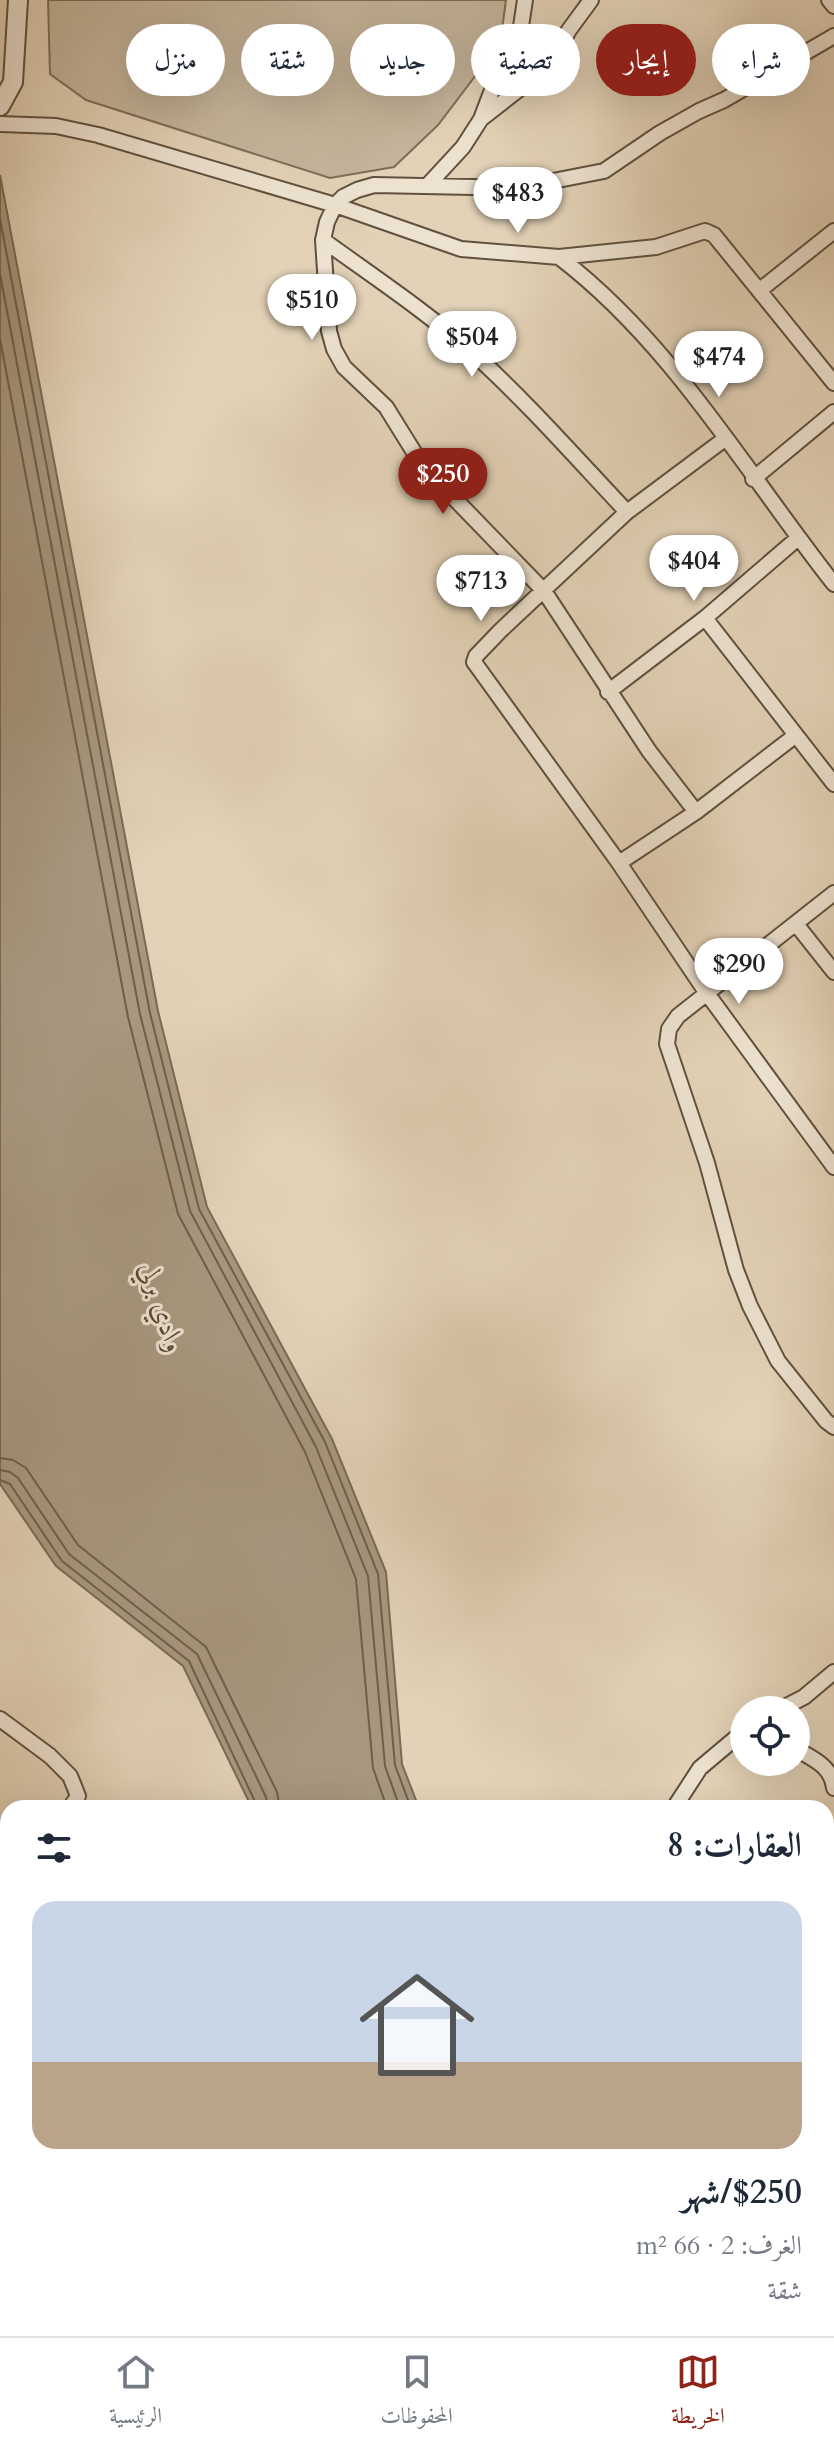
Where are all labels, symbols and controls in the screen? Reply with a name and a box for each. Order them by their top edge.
chip: منزل [126,24,225,96]
chip: شقة [241,24,334,96]
chip: جديد [350,24,455,96]
chip: تصفية [471,24,580,96]
chip: إيجار [596,24,696,96]
chip: شراء [712,24,810,96]
pin: $483 [471,167,565,235]
text: $483 [491,175,545,210]
pin: $510 [265,274,359,342]
text: $510 [285,282,339,317]
pin: $504 [425,311,519,379]
text: $504 [445,319,499,354]
pin: $474 [672,331,766,399]
text: $474 [692,339,746,374]
pin: $250 [396,448,490,516]
text: $250 [416,456,470,491]
pin: $404 [647,535,741,603]
text: $404 [667,543,721,578]
pin: $713 [434,555,528,623]
text: $713 [454,563,508,598]
pin: $290 [692,938,786,1006]
text: $290 [712,946,766,981]
water label: وادي برلي [127,1257,194,1358]
map controls [730,1696,810,1776]
button: locate [730,1696,810,1776]
text: العقارات: 8 [667,1822,802,1868]
icon: filters [32,1826,76,1870]
icon: home [345,1953,489,2097]
text: $250/شهر [681,2169,802,2215]
text: الغرف: 2 · 66 m² [636,2228,802,2263]
text: شقة [768,2273,802,2308]
tab: الرئيسية [109,2350,162,2437]
tab: المحفوظات [380,2350,453,2437]
tab: الخريطة [671,2350,725,2437]

